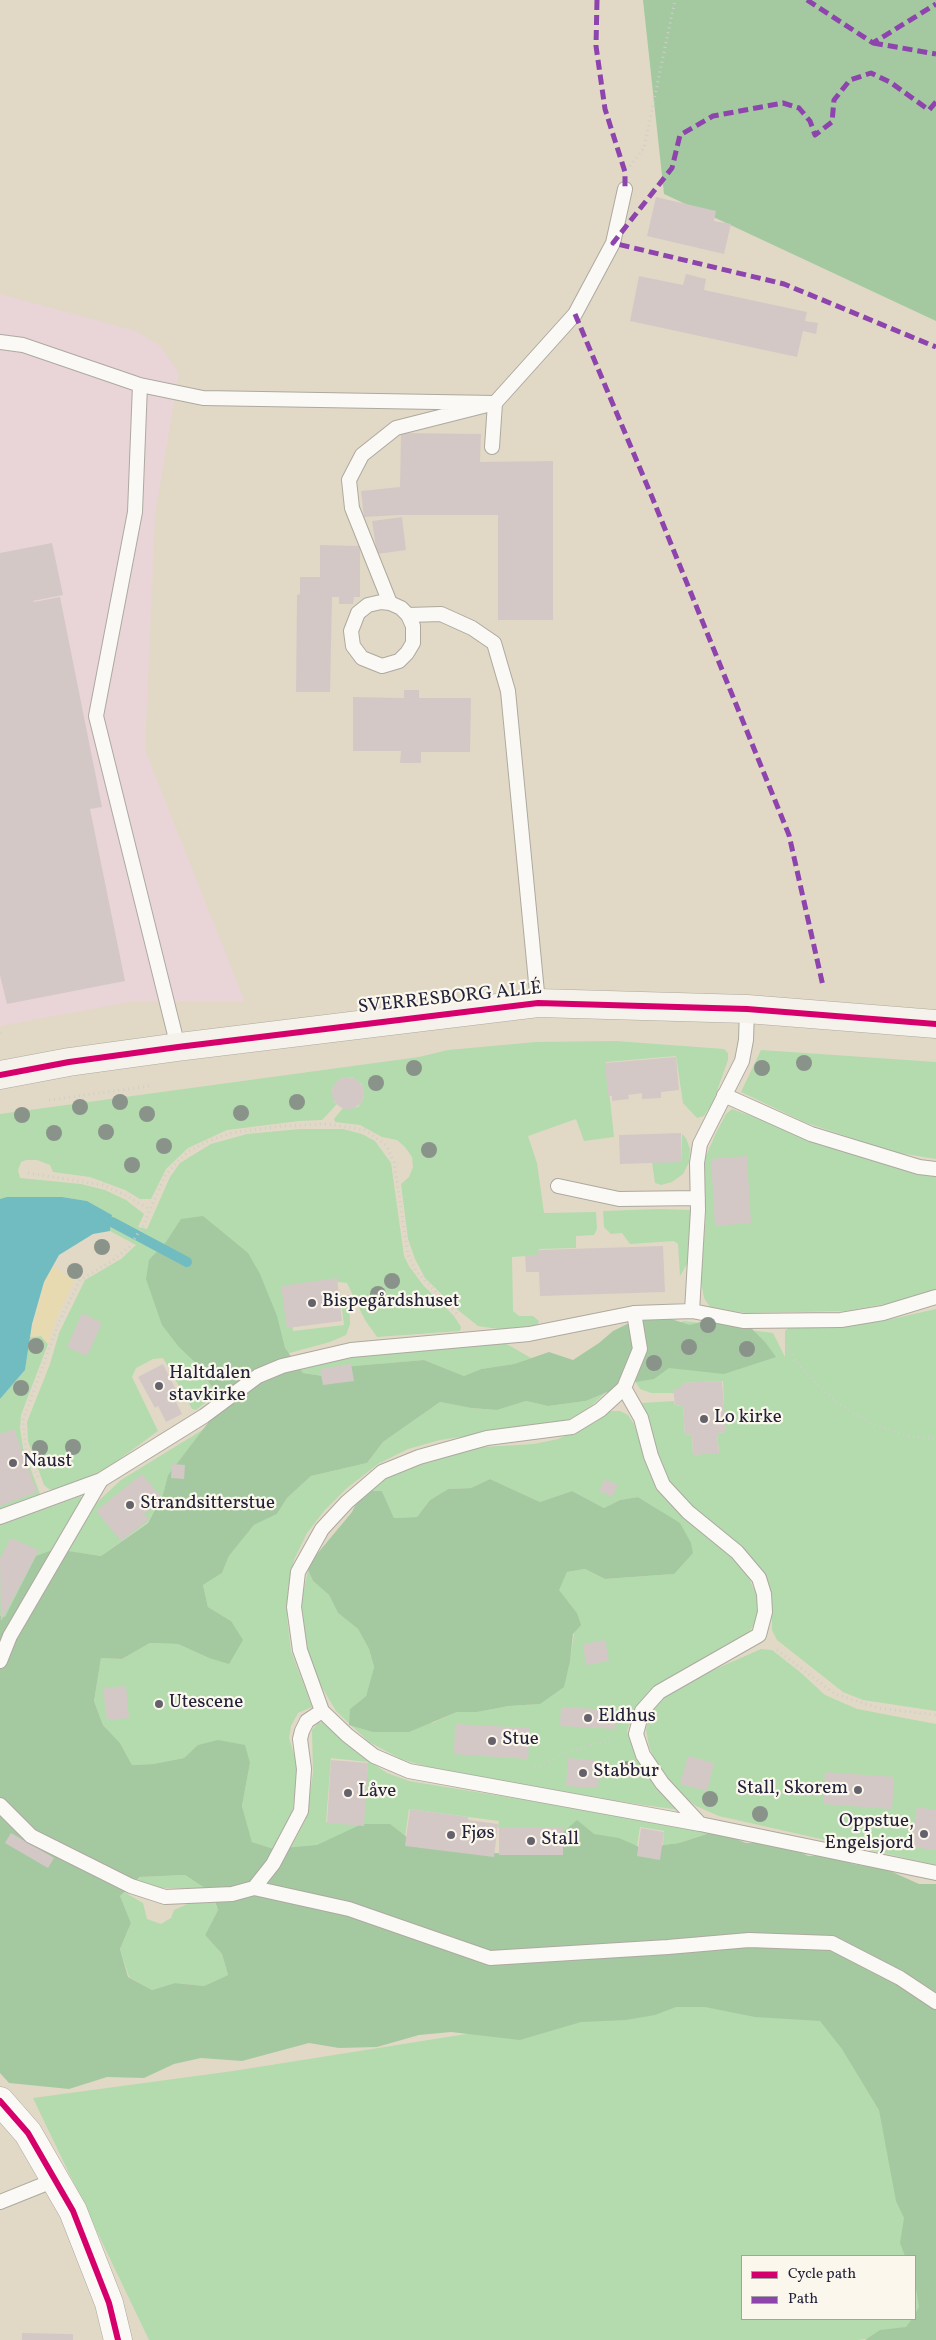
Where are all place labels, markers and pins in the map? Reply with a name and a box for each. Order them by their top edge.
place label: Bispegårdshuset [322,1292,459,1314]
marker: Bispegårdshuset [306,1297,318,1309]
place label: Haltdalen stavkirke [169,1364,251,1408]
marker: Haltdalen stavkirke [153,1380,165,1392]
place label: Lo kirke [714,1408,782,1430]
marker: Lo kirke [698,1413,710,1425]
place label: Naust [23,1452,72,1474]
marker: Naust [7,1457,19,1469]
place label: Strandsitterstue [140,1494,275,1516]
marker: Strandsitterstue [124,1499,136,1511]
place label: Utescene [169,1693,243,1715]
marker: Utescene [153,1698,165,1710]
place label: Eldhus [598,1707,656,1729]
marker: Eldhus [582,1712,594,1724]
place label: Stue [502,1730,539,1752]
marker: Stue [486,1735,498,1747]
place label: Stabbur [593,1762,659,1784]
marker: Stabbur [577,1767,589,1779]
place label: Stall, Skorem [737,1779,848,1801]
place label: Låve [358,1782,396,1804]
marker: Stall, Skorem [852,1784,864,1796]
marker: Låve [342,1787,354,1799]
place label: Oppstue, Engelsjord [825,1812,914,1856]
place label: Fjøs [461,1824,495,1846]
marker: Oppstue, Engelsjord [918,1828,930,1840]
marker: Fjøs [445,1829,457,1841]
place label: Stall [541,1830,579,1852]
marker: Stall [525,1835,537,1847]

